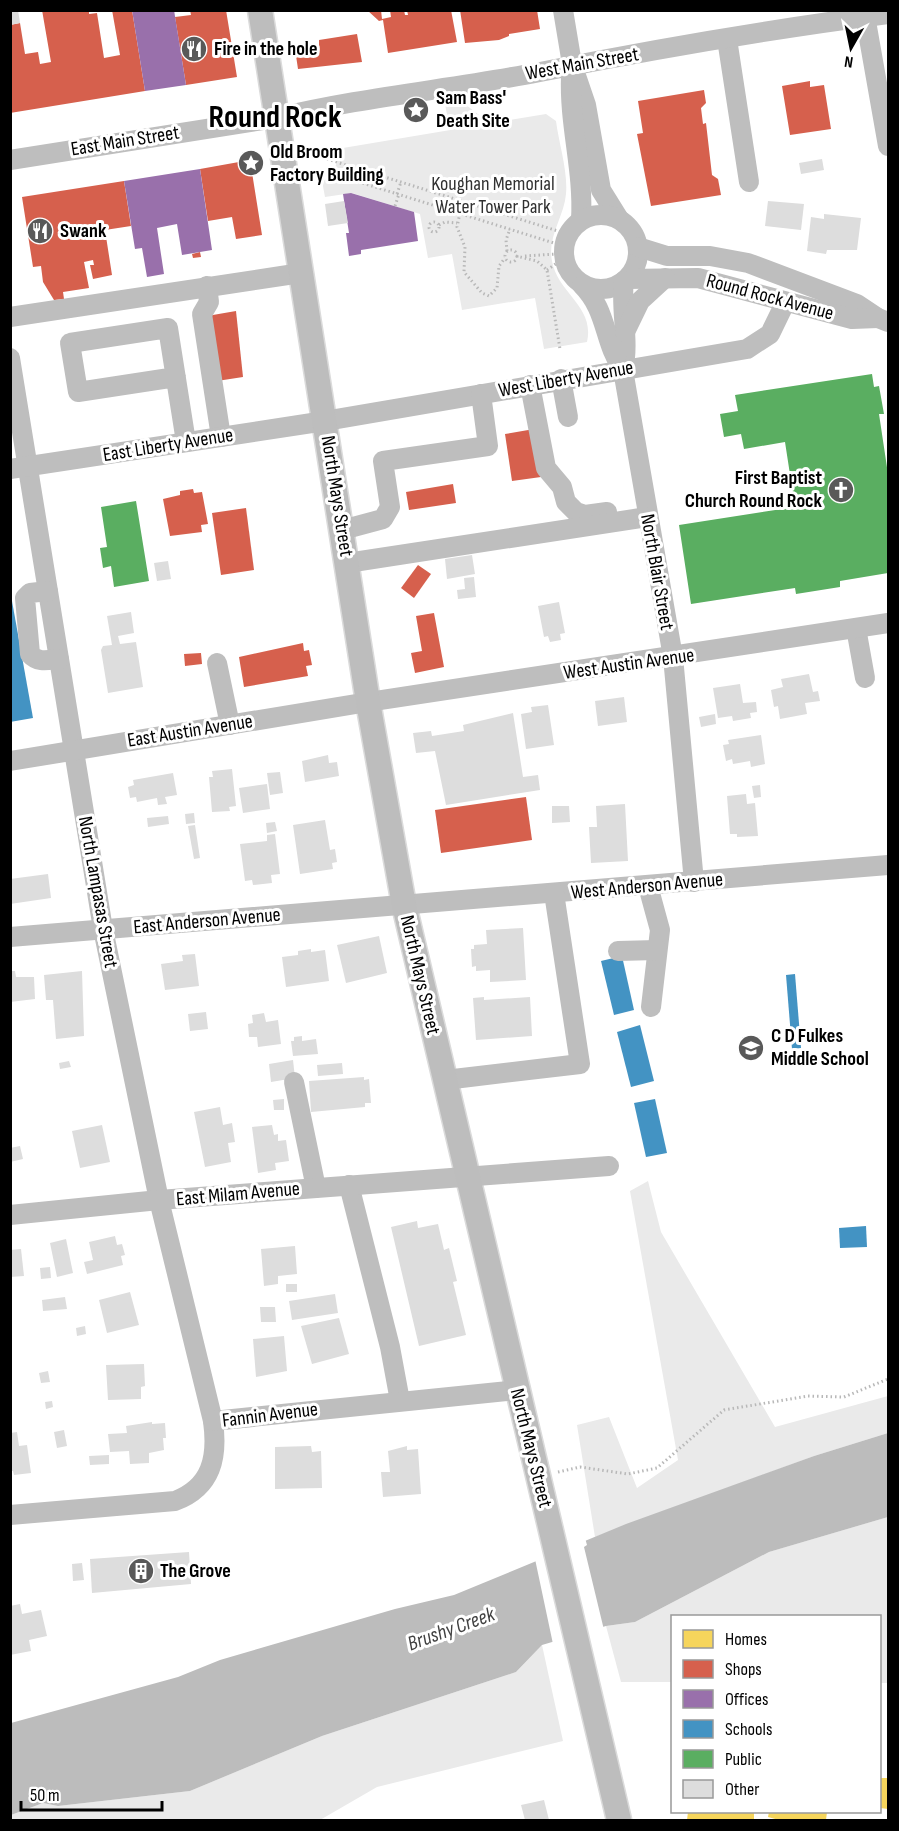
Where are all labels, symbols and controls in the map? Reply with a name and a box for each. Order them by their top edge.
north arrow [821,18,881,78]
restaurant icon: Fire in the hole [179,34,209,64]
place label: Fire in the hole [214,37,317,61]
street label: West Main Street [524,42,640,86]
text: N [843,51,855,71]
place label: Sam Bass' Death Site [436,86,510,133]
place icon: Sam Bass' Death Site [401,95,431,125]
district label: Round Rock [209,98,342,137]
street label: East Main Street [69,121,181,161]
place label: Old Broom Factory Building [270,140,384,187]
place icon: Old Broom Factory Building [236,148,266,178]
park label: Koughan Memorial Water Tower Park [431,172,555,219]
restaurant icon: Swank [25,216,55,246]
place label: Swank [60,219,107,243]
street label: Round Rock Avenue [704,268,836,326]
street label: West Liberty Avenue [497,355,635,403]
street label: East Liberty Avenue [101,423,235,467]
street label: North Mays Street [316,434,358,558]
place label: First Baptist Church Round Rock [685,466,823,513]
church icon: First Baptist Church Round Rock [826,475,856,505]
street label: North Blair Street [635,512,679,632]
street label: West Austin Avenue [562,643,696,685]
street label: East Austin Avenue [126,709,254,753]
street label: North Lampasas Street [73,814,123,970]
street label: West Anderson Avenue [570,867,724,905]
street label: East Anderson Avenue [132,903,282,939]
street label: North Mays Street [395,913,445,1037]
place label: C D Fulkes Middle School [771,1024,869,1071]
school or university icon: C D Fulkes Middle School [736,1033,766,1063]
street label: East Milam Avenue [175,1177,301,1211]
street label: North Mays Street [505,1386,557,1510]
street label: Fannin Avenue [221,1397,319,1433]
building icon: The Grove [126,1556,156,1586]
place label: The Grove [160,1559,231,1583]
water label: Brushy Creek [404,1601,499,1656]
legend [671,1615,881,1813]
text: Homes [725,1629,767,1650]
text: Shops [725,1659,762,1680]
text: Offices [725,1689,768,1710]
text: Schools [725,1719,772,1740]
text: Public [725,1749,762,1770]
scale bar [21,1774,162,1812]
text: Other [725,1779,759,1800]
text: 50 m [30,1785,60,1806]

